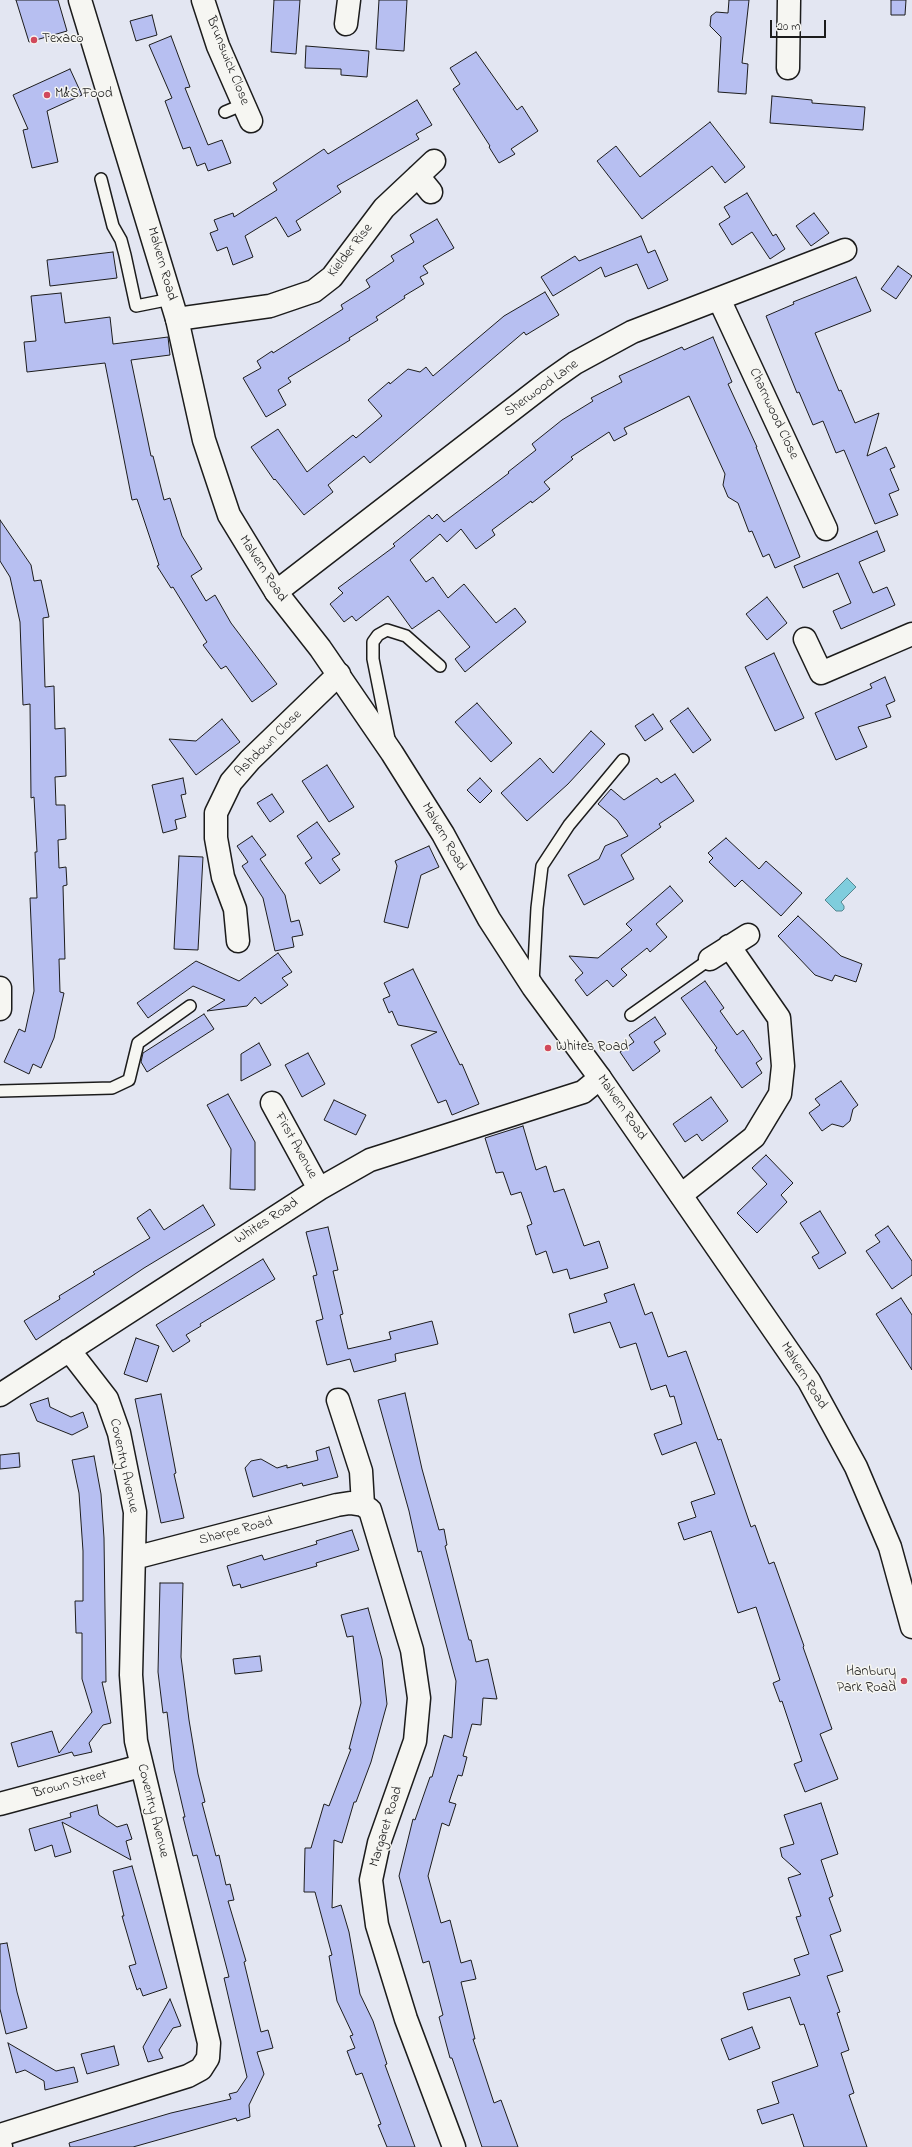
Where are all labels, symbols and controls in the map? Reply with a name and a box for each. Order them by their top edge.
scale bar [772,12,828,38]
street label: Brunswick Close [202,14,252,108]
text: 20 m [777,18,800,36]
place label: Texaco [42,32,84,48]
marker: Texaco [29,35,39,45]
place label: M&S Food [55,87,113,103]
marker: M&S Food [42,90,52,100]
street label: Kielder Rise [325,221,377,281]
street label: Malvern Road [142,225,180,303]
street label: Sherwood Lane [502,357,582,421]
street label: Charnwood Close [745,366,801,462]
street label: Malvern Road [234,533,290,605]
street label: Ashdown Close [232,707,306,781]
street label: Malvern Road [417,800,469,874]
place label: Whites Road [556,1040,628,1056]
marker: Whites Road [543,1043,553,1053]
street label: Malvern Road [592,1072,650,1144]
street label: First Avenue [270,1110,320,1182]
street label: Whites Road [232,1195,302,1249]
street label: Malvern Road [776,1339,830,1413]
street label: Coventry Avenue [105,1417,141,1515]
street label: Sharpe Road [197,1514,275,1550]
place label: Hanbury Park Road [837,1665,896,1698]
marker: Hanbury Park Road [899,1676,909,1686]
street label: Coventry Avenue [132,1762,172,1860]
street label: Brown Street [31,1767,109,1803]
street label: Margaret Road [367,1785,407,1869]

